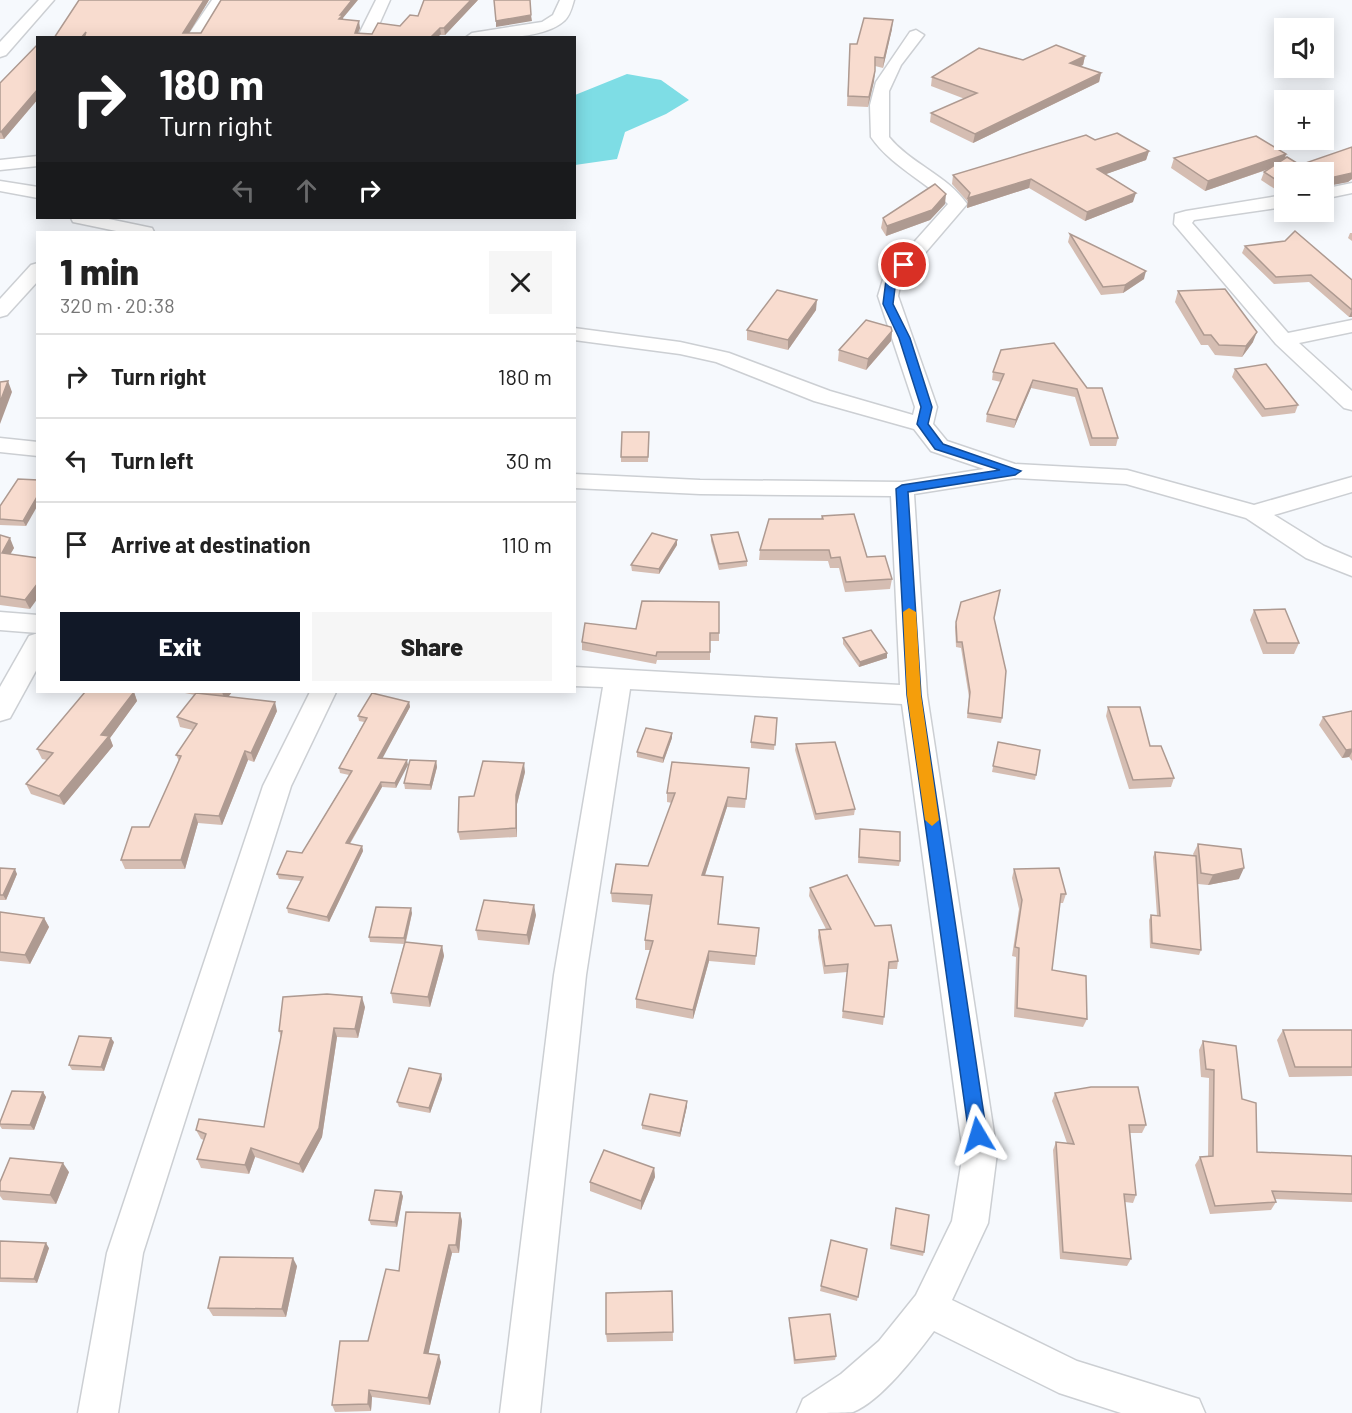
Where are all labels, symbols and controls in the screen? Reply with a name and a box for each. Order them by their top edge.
map controls [1274,18,1334,222]
button: sound [1274,18,1334,78]
text: 180 m [159,58,264,108]
icon: right [60,60,138,138]
button: + [1274,90,1334,150]
text: Turn right [159,109,273,141]
button: − [1274,162,1334,222]
icon: left [227,174,260,207]
icon: ahead [290,174,323,207]
icon: right [353,174,386,207]
pin [878,239,929,290]
icon: arrive [887,248,920,281]
text: 1 min [60,249,139,292]
button: close [489,251,552,314]
text: 320 m · 20:38 [60,293,175,317]
icon: right [60,360,93,393]
text: Turn right [111,363,206,389]
text: 180 m [498,363,552,389]
icon: left [60,444,93,477]
text: Turn left [111,447,194,473]
text: 30 m [506,447,552,473]
icon: arrive [60,528,93,561]
text: Arrive at destination [111,531,310,557]
text: 110 m [502,531,552,557]
button: Exit [60,612,300,681]
button: Share [312,612,552,681]
position arrow [946,1103,1010,1167]

